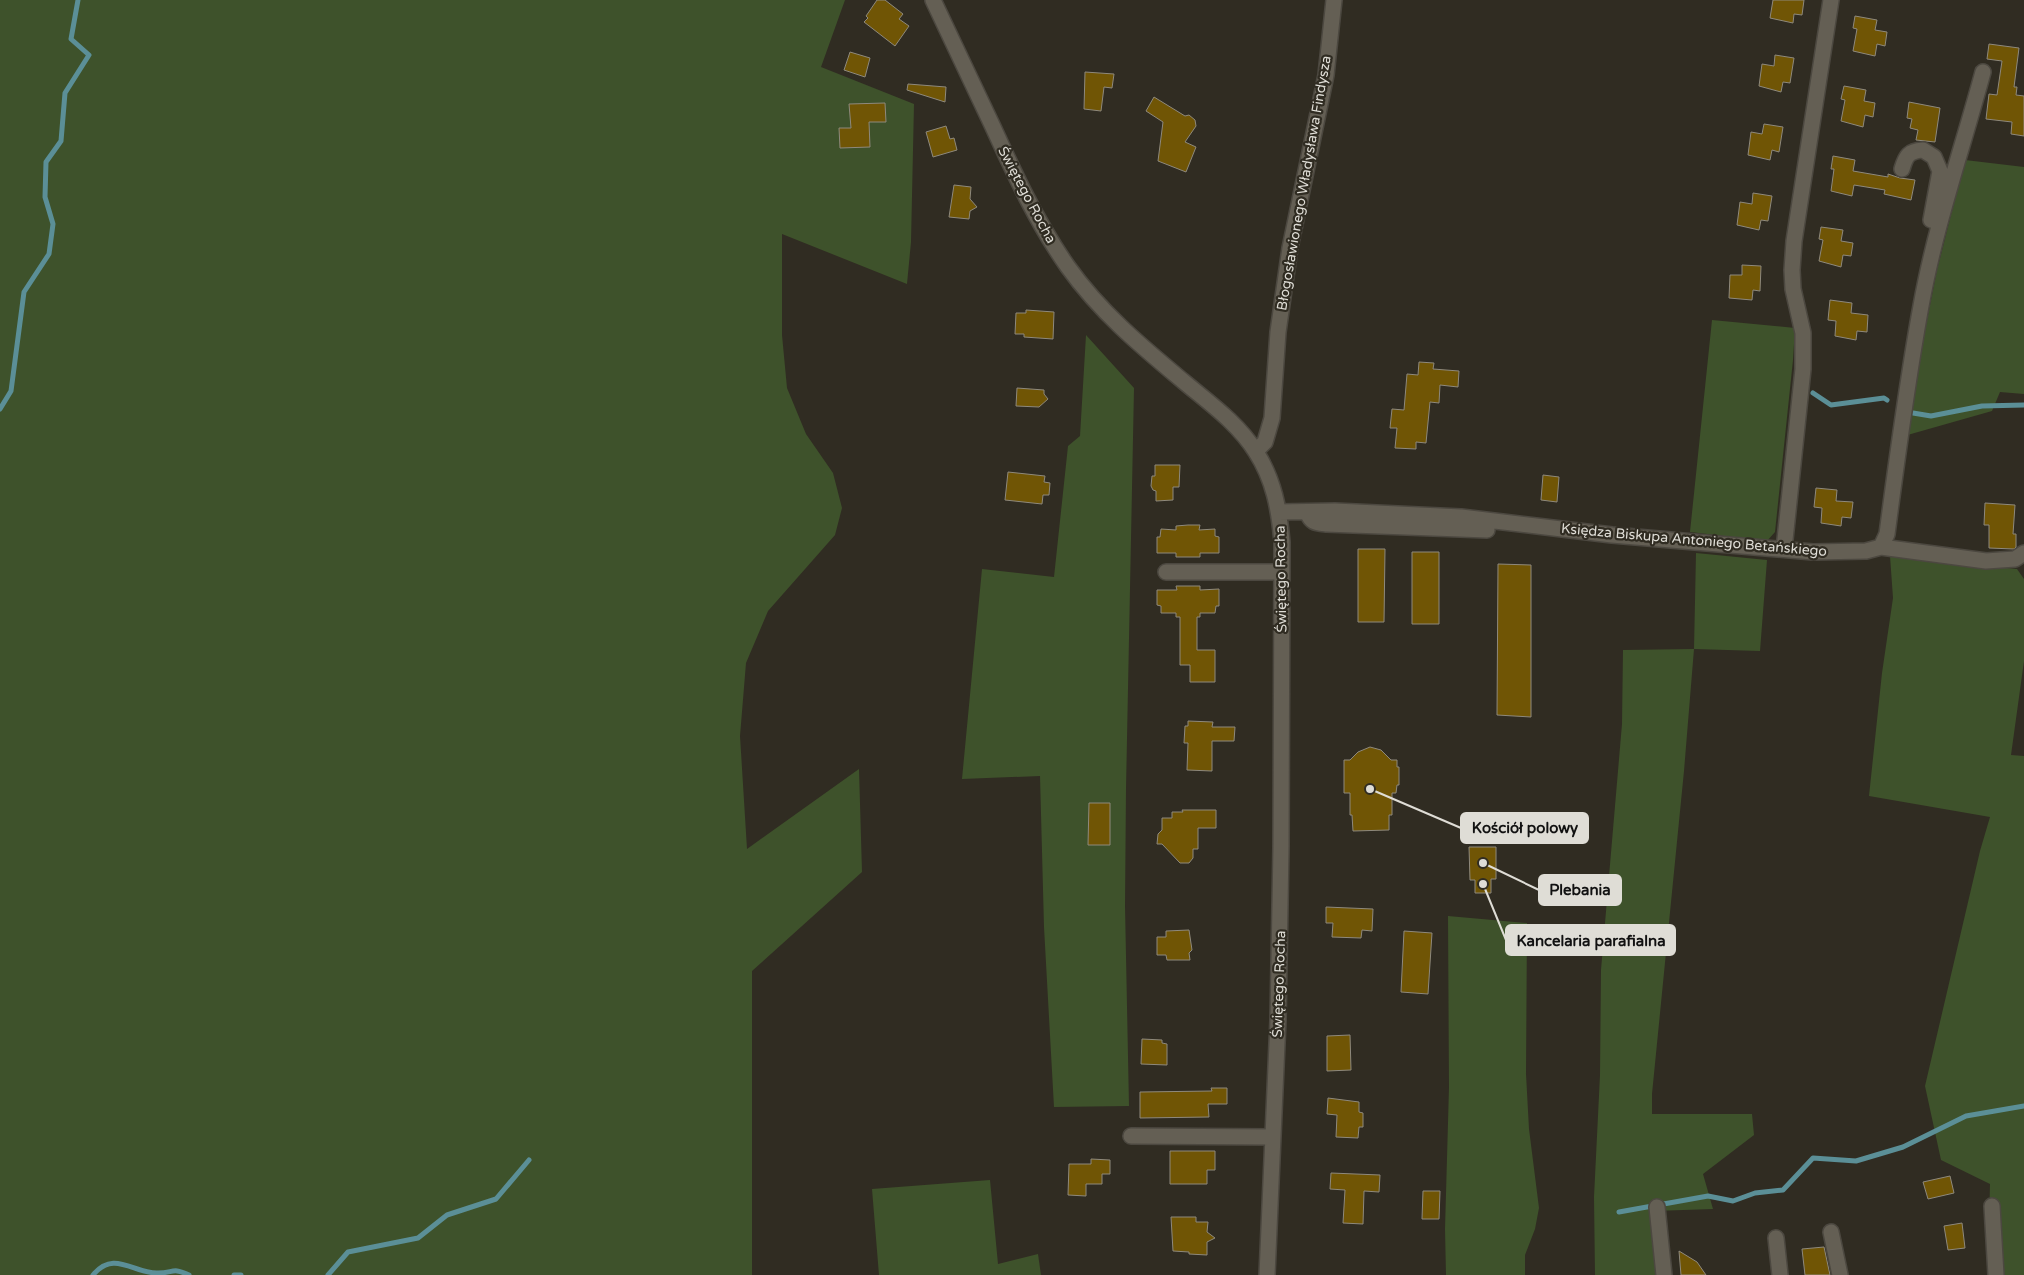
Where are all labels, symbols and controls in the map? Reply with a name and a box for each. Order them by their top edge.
street label: Błogosławionego Władysława Findysza [1273,54,1335,312]
street label: Świętego Rocha [994,144,1060,246]
street label: Księdza Biskupa Antoniego Betańskiego [1560,520,1828,560]
street label: Świętego Rocha [1272,525,1290,633]
callout: Kościół polowy [1461,813,1588,843]
text: Kościół polowy [1472,819,1578,838]
callout: Plebania [1539,875,1621,905]
text: Plebania [1549,881,1611,899]
callout: Kancelaria parafialna [1506,925,1675,955]
street label: Świętego Rocha [1269,930,1289,1038]
text: Kancelaria parafialna [1516,932,1666,951]

